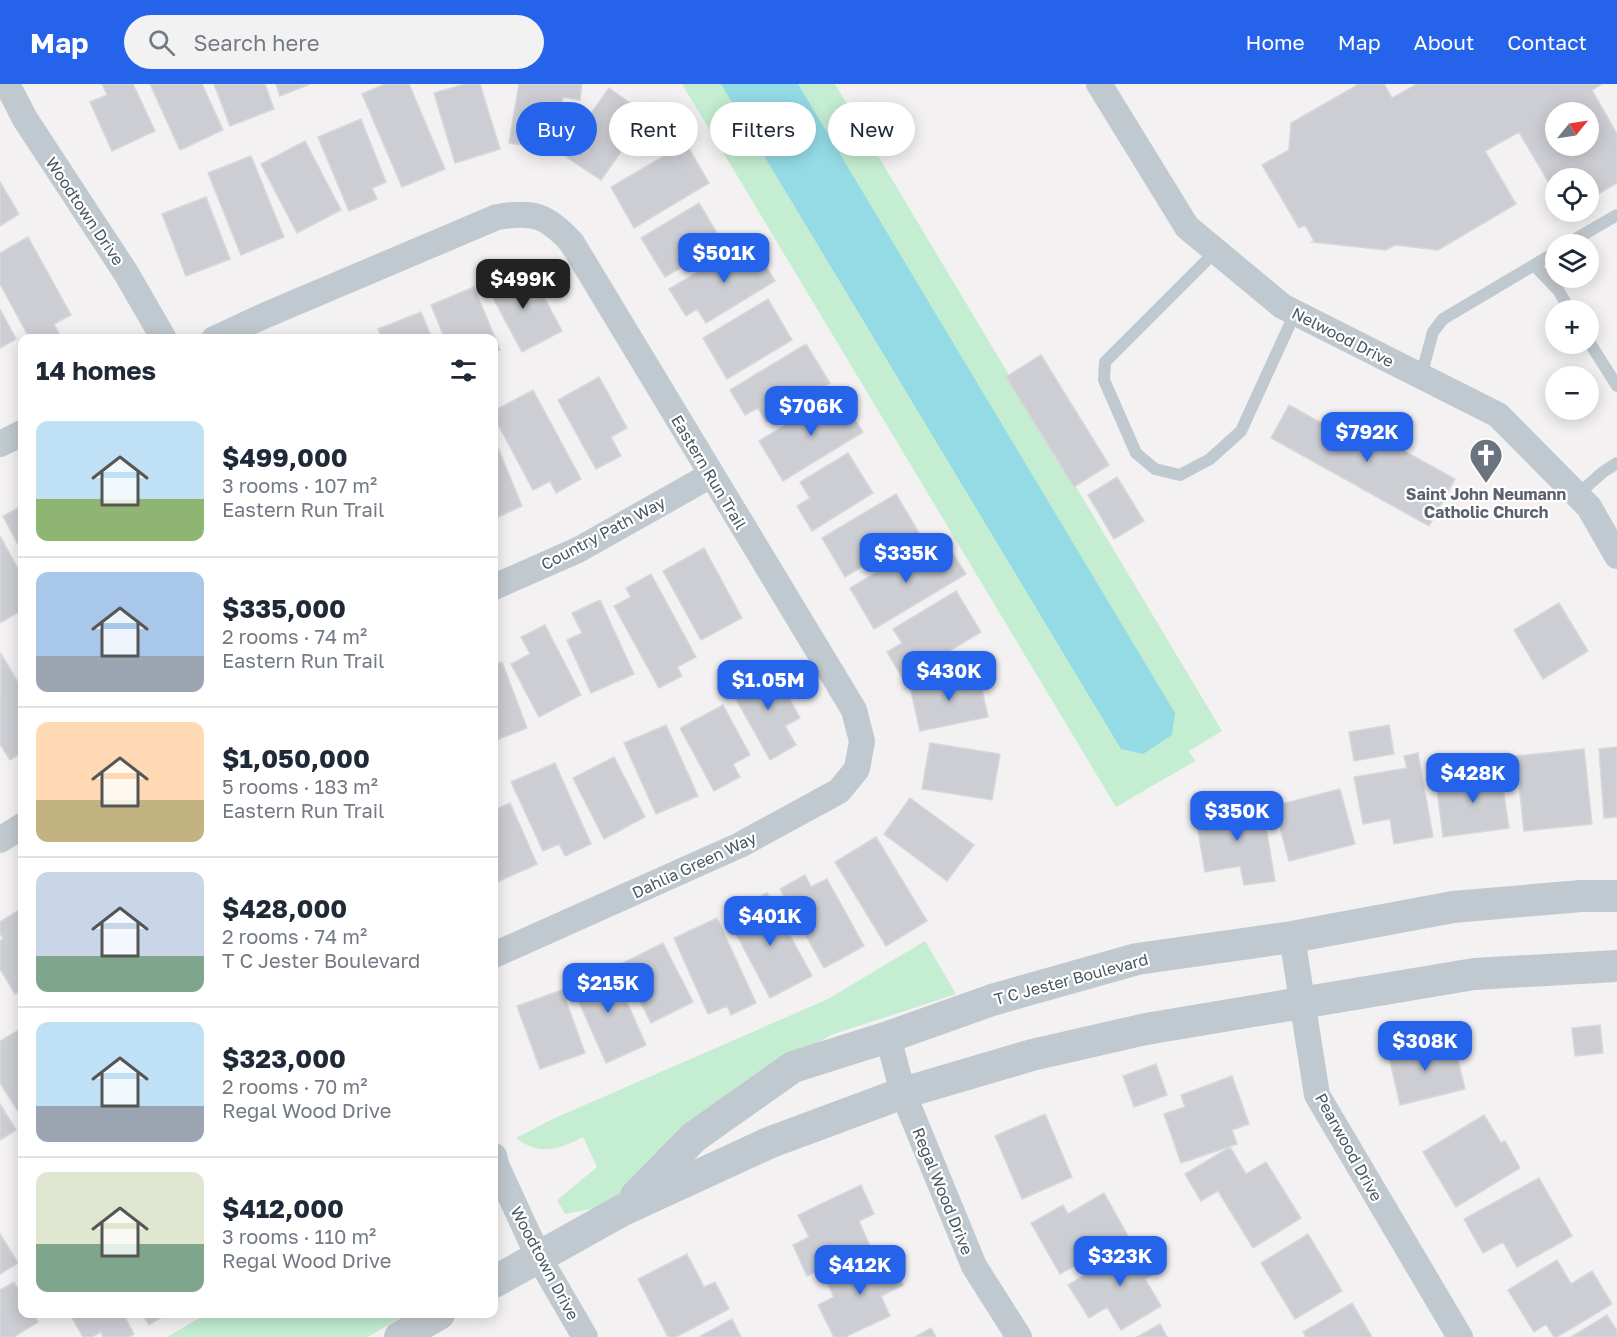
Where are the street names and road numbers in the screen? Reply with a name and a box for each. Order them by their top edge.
street label: Woodtown Drive [41,153,129,269]
street label: Nelwood Drive [1289,303,1397,371]
street label: Eastern Run Trail [667,411,751,533]
street label: Country Path Way [537,492,669,574]
street label: Dahlia Green Way [629,827,759,903]
street label: T C Jester Boulevard [992,949,1150,1009]
street label: Pearwood Drive [1311,1089,1387,1205]
street label: Regal Wood Drive [908,1124,978,1258]
street label: Woodtown Drive [507,1203,583,1323]

